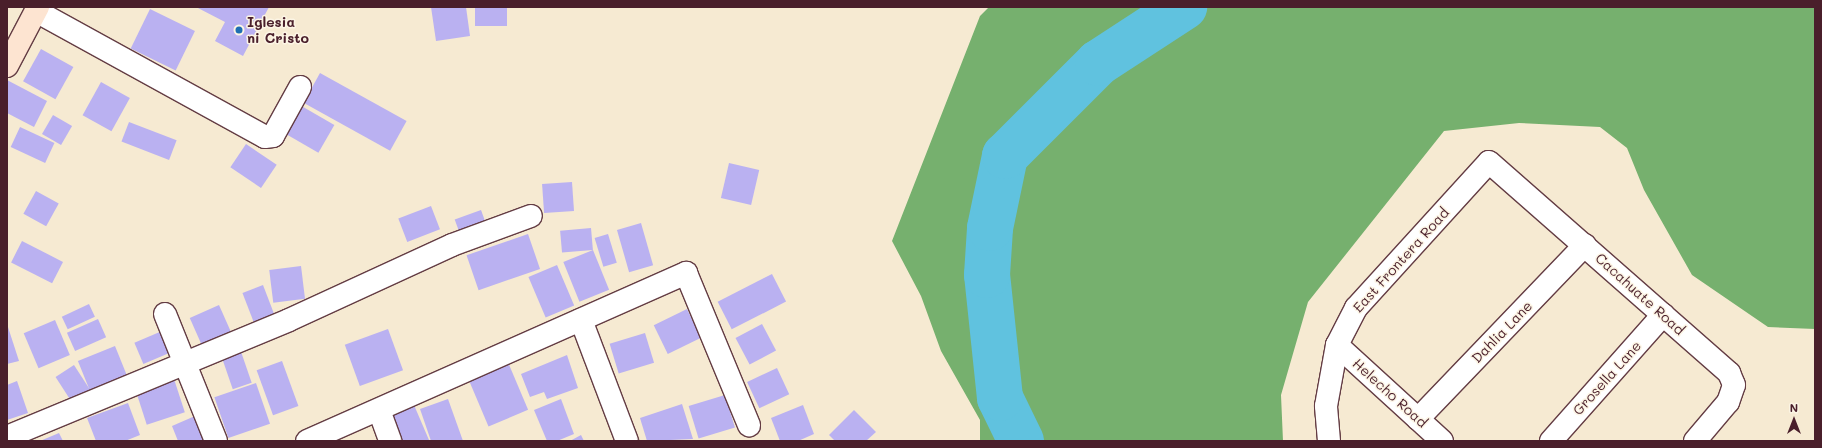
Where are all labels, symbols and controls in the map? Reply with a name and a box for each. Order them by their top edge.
place label: Iglesia ni Cristo [247,14,309,46]
marker: Iglesia ni Cristo [234,25,244,35]
street label: East Frontera Road [1350,204,1452,316]
street label: Cacahuate Road [1592,250,1688,338]
street label: Dahlia Lane [1468,297,1536,367]
street label: Grosella Lane [1569,337,1645,419]
street label: Helecho Road [1349,355,1431,431]
north arrow [1774,400,1814,440]
text: N [1790,400,1798,415]

